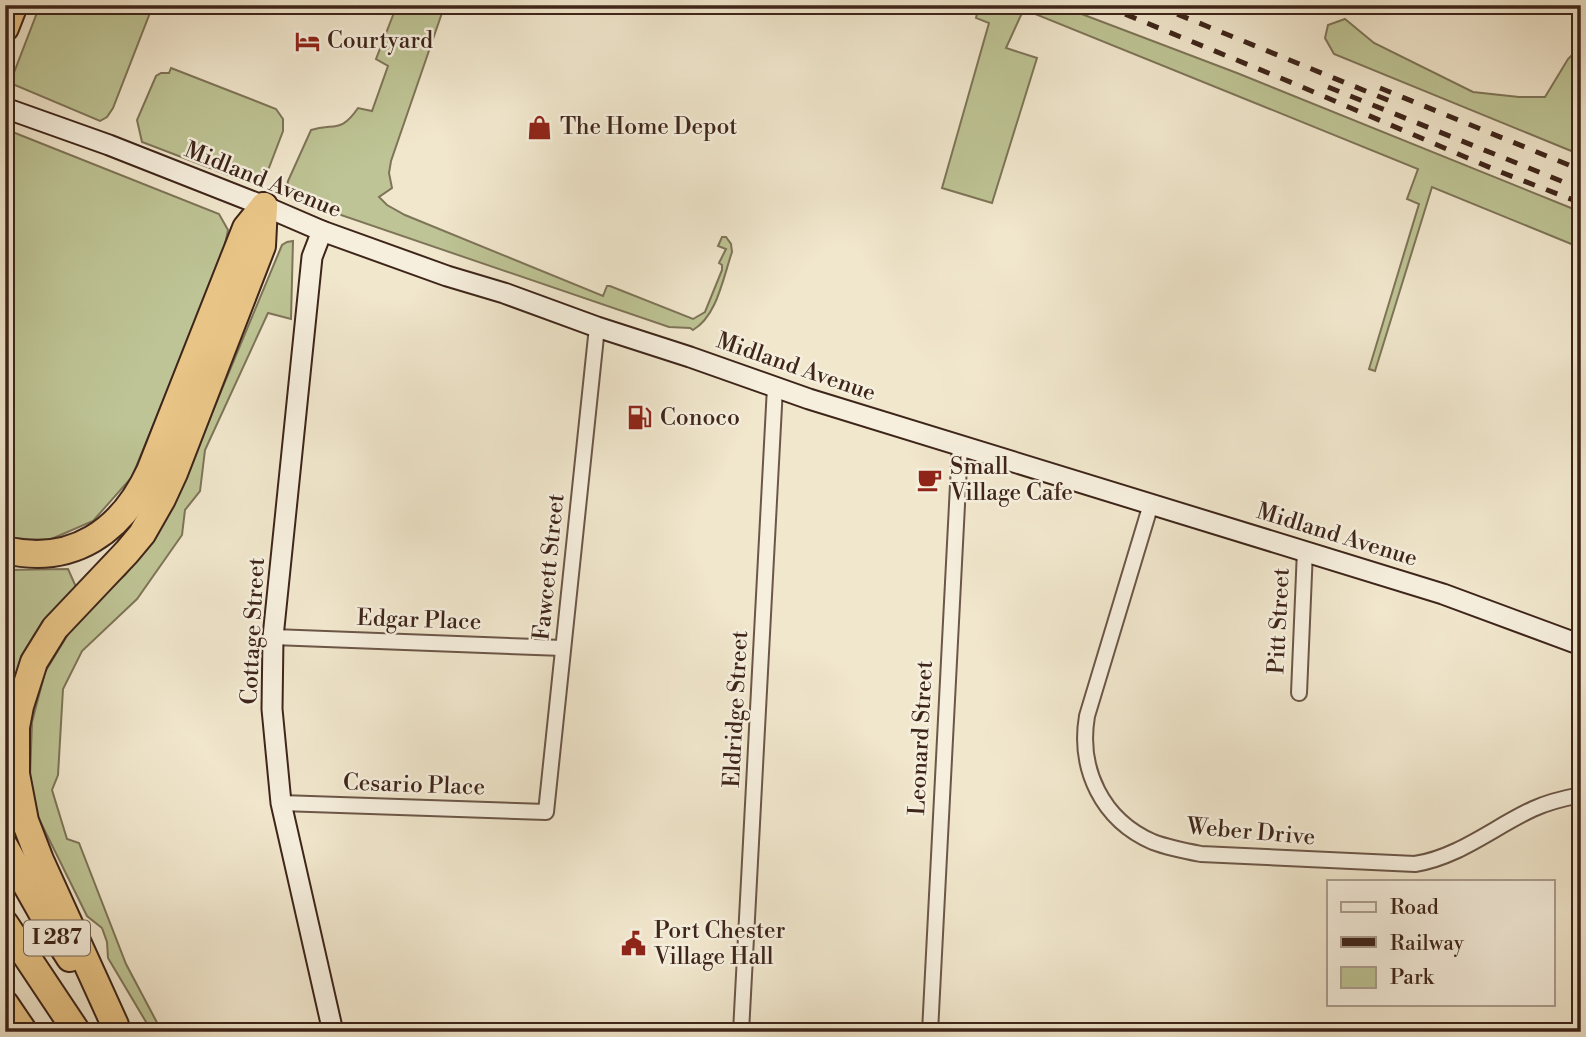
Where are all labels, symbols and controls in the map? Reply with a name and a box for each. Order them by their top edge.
hotel icon: Courtyard [293,27,321,55]
place label: Courtyard [327,27,433,55]
shop icon: The Home Depot [526,113,554,141]
place label: The Home Depot [560,113,737,141]
street label: Midland Avenue [180,136,346,224]
street label: Midland Avenue [713,327,879,407]
fuel station icon: Conoco [626,404,654,432]
place label: Conoco [660,404,740,432]
place label: Small Village Cafe [949,453,1073,507]
cafe icon: Small Village Cafe [916,466,944,494]
street label: Fawcett Street [527,492,571,642]
street label: Midland Avenue [1253,497,1421,573]
street label: Cottage Street [235,557,271,705]
street label: Pitt Street [1262,567,1296,675]
street label: Edgar Place [356,604,482,636]
street label: Eldridge Street [718,630,754,788]
street label: Leonard Street [903,660,939,816]
street label: Cesario Place [342,769,486,801]
street label: Weber Drive [1185,812,1316,852]
legend [1327,880,1554,1006]
text: Road [1390,895,1439,921]
place label: Port Chester Village Hall [653,917,786,971]
road number: I 287 [24,920,90,956]
public building icon: Port Chester Village Hall [620,930,648,958]
text: Railway [1390,931,1465,957]
text: Park [1390,965,1435,991]

